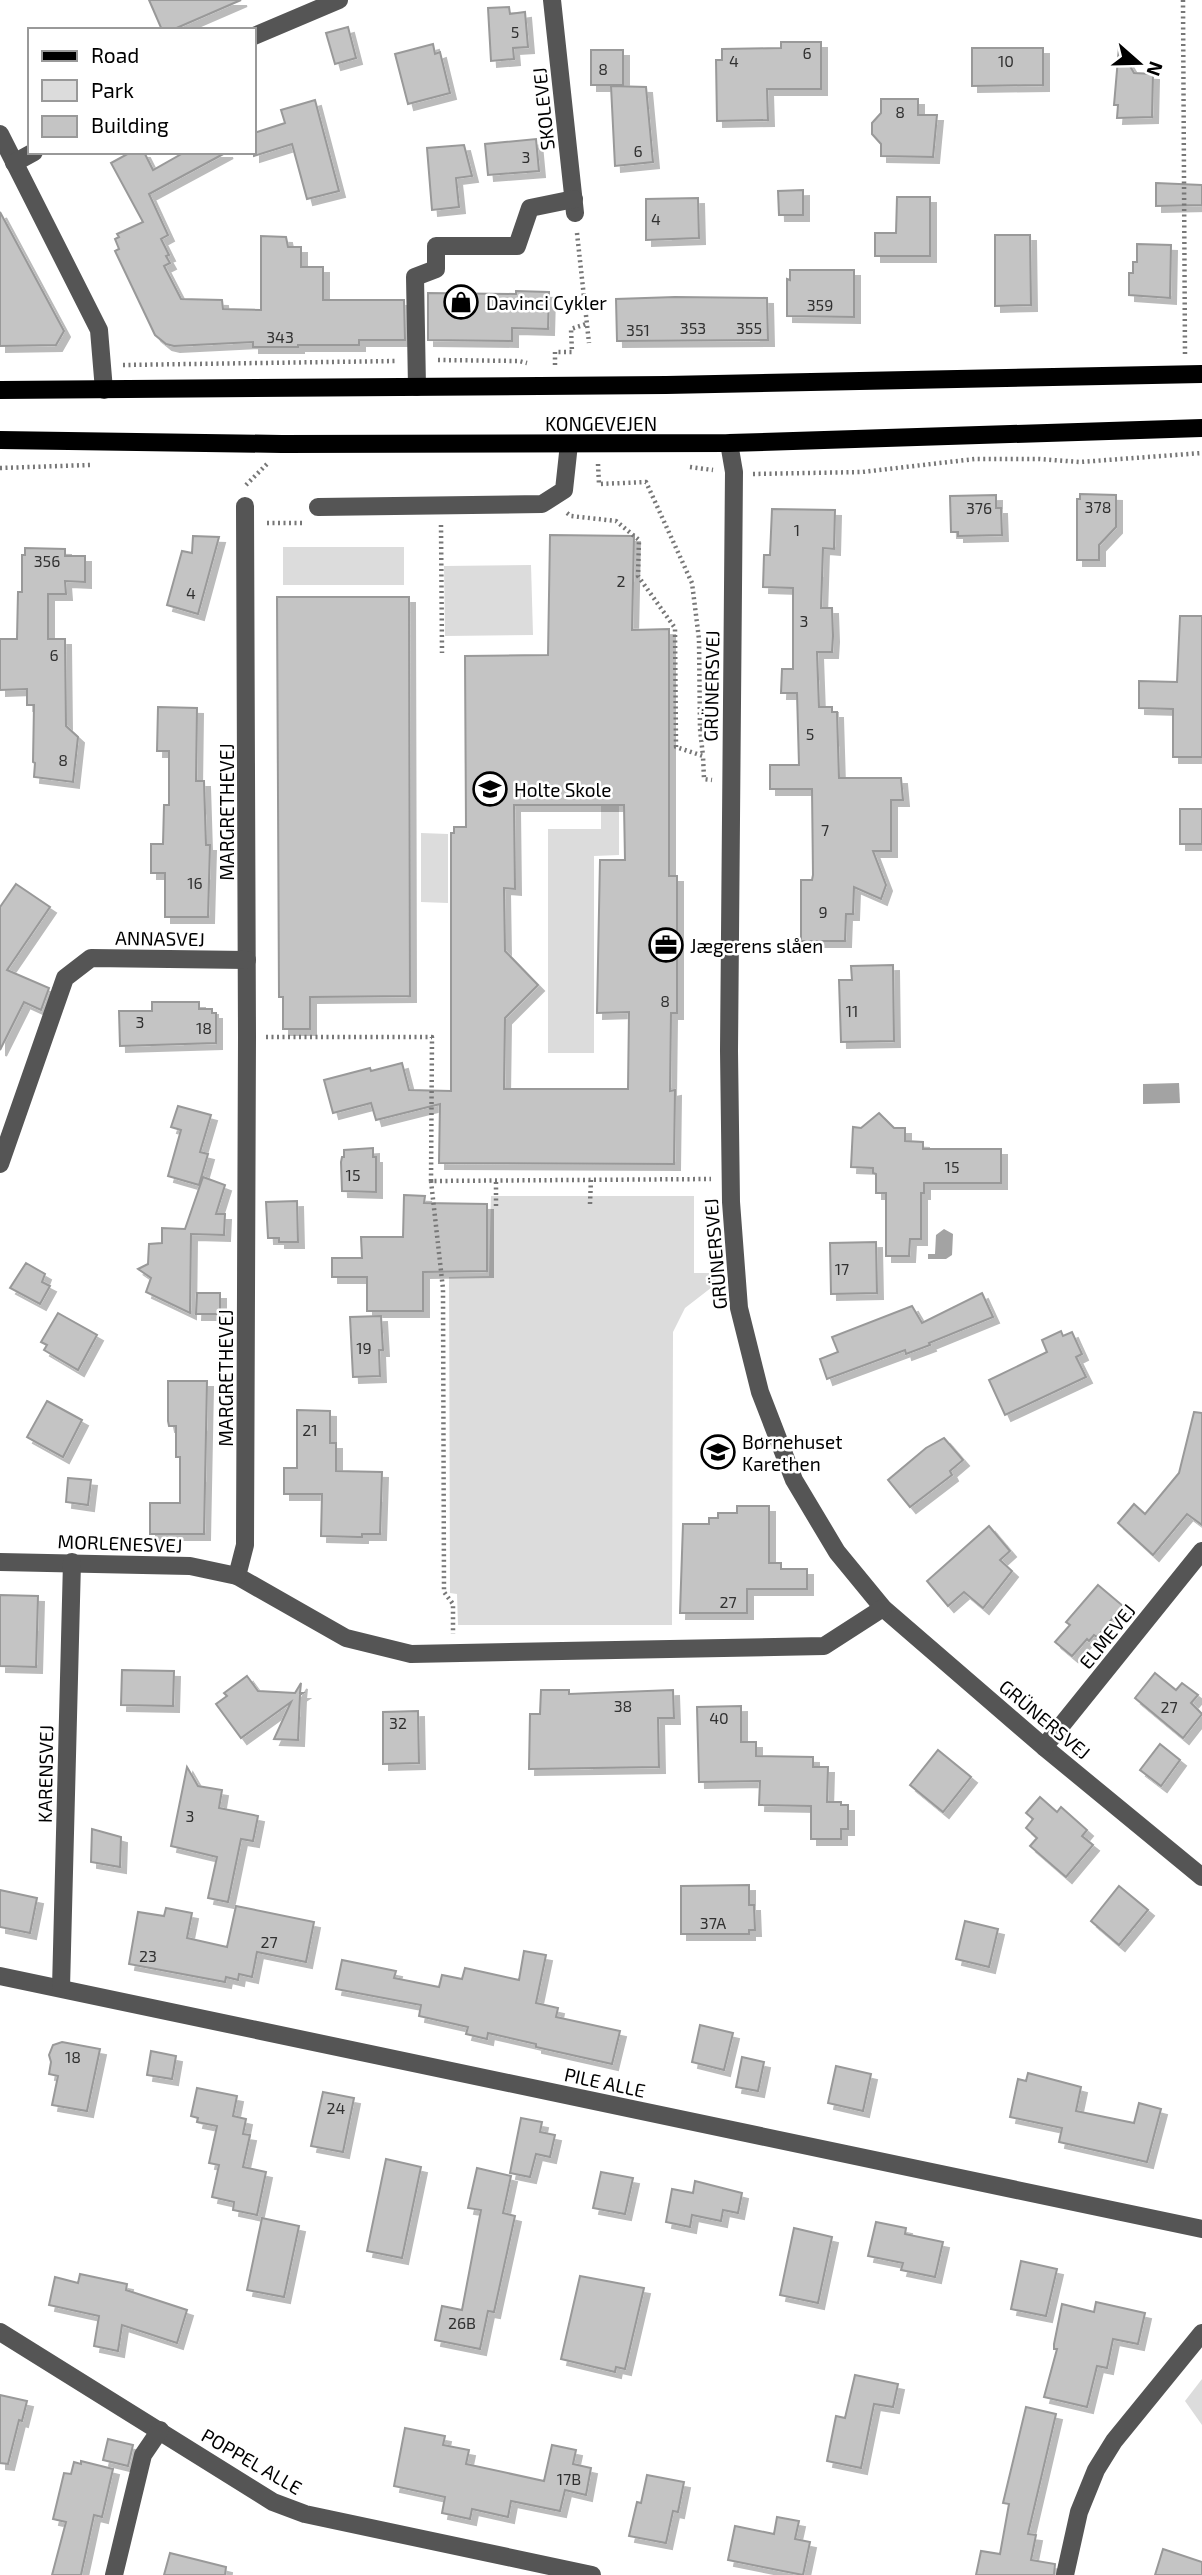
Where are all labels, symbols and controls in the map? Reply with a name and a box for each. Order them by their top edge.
house number: 5 [511,22,519,41]
legend [28,28,256,154]
north arrow [1104,28,1174,98]
text: Road [91,42,139,67]
house number: 6 [802,43,812,62]
house number: 4 [729,51,739,70]
house number: 10 [998,51,1014,70]
house number: 8 [598,59,608,78]
text: N [1142,59,1169,79]
street label: SKOLEVEJ [527,66,559,152]
text: Park [91,77,134,102]
house number: 8 [895,102,905,121]
text: Building [91,112,169,137]
house number: 6 [633,141,643,160]
house number: 3 [522,147,530,166]
house number: 4 [651,209,661,228]
shop icon: Davinci Cykler [442,283,480,321]
place label: Davinci Cykler [486,291,607,314]
house number: 359 [807,295,833,314]
house number: 353 [680,318,706,337]
house number: 355 [736,318,762,337]
house number: 351 [626,320,650,339]
house number: 343 [266,327,294,346]
street label: KONGEVEJEN [545,412,657,435]
house number: 378 [1085,497,1111,516]
house number: 376 [966,498,992,517]
house number: 1 [794,520,800,539]
house number: 356 [34,551,60,570]
house number: 2 [617,571,626,590]
house number: 4 [186,583,196,602]
house number: 3 [800,611,808,630]
street label: GRÜNERSVEJ [699,630,723,742]
house number: 6 [49,645,59,664]
house number: 5 [806,724,814,743]
street label: MARGRETHEVEJ [215,743,238,881]
house number: 8 [58,750,68,769]
school or university icon: Holte Skole [471,770,509,808]
place label: Holte Skole [514,778,611,801]
house number: 7 [821,820,829,839]
house number: 16 [187,873,203,892]
house number: 9 [818,902,828,921]
street label: ANNASVEJ [115,926,205,950]
office icon: Jægerens slåen [647,926,685,964]
place label: Jægerens slåen [690,934,823,957]
house number: 8 [660,991,670,1010]
house number: 11 [846,1001,858,1020]
house number: 3 [136,1012,144,1031]
house number: 18 [196,1018,212,1037]
house number: 15 [945,1157,959,1176]
house number: 15 [346,1165,360,1184]
street label: GRÜNERSVEJ [699,1197,731,1311]
house number: 17 [835,1259,849,1278]
street label: MARGRETHEVEJ [214,1309,237,1447]
house number: 19 [356,1338,372,1357]
house number: 21 [302,1420,318,1439]
place label: Børnehuset Karethen [742,1430,842,1475]
school or university icon: Børnehuset Karethen [699,1433,737,1471]
street label: MORLENESVEJ [57,1529,183,1557]
house number: 27 [719,1592,737,1611]
street label: ELMEVEJ [1074,1599,1140,1673]
street label: GRÜNERSVEJ [995,1674,1095,1764]
house number: 38 [614,1696,632,1715]
house number: 27 [1160,1697,1178,1716]
house number: 40 [709,1708,729,1727]
house number: 32 [389,1713,407,1732]
street label: KARENSVEJ [33,1725,57,1823]
house number: 3 [186,1806,194,1825]
house number: 37A [700,1913,726,1932]
house number: 27 [260,1932,278,1951]
house number: 23 [139,1946,157,1965]
house number: 18 [65,2047,81,2066]
street label: PILE ALLE [562,2062,648,2102]
house number: 24 [327,2098,346,2117]
house number: 26B [448,2313,476,2332]
street label: POPPEL ALLE [198,2423,306,2499]
house number: 17B [557,2469,581,2488]

